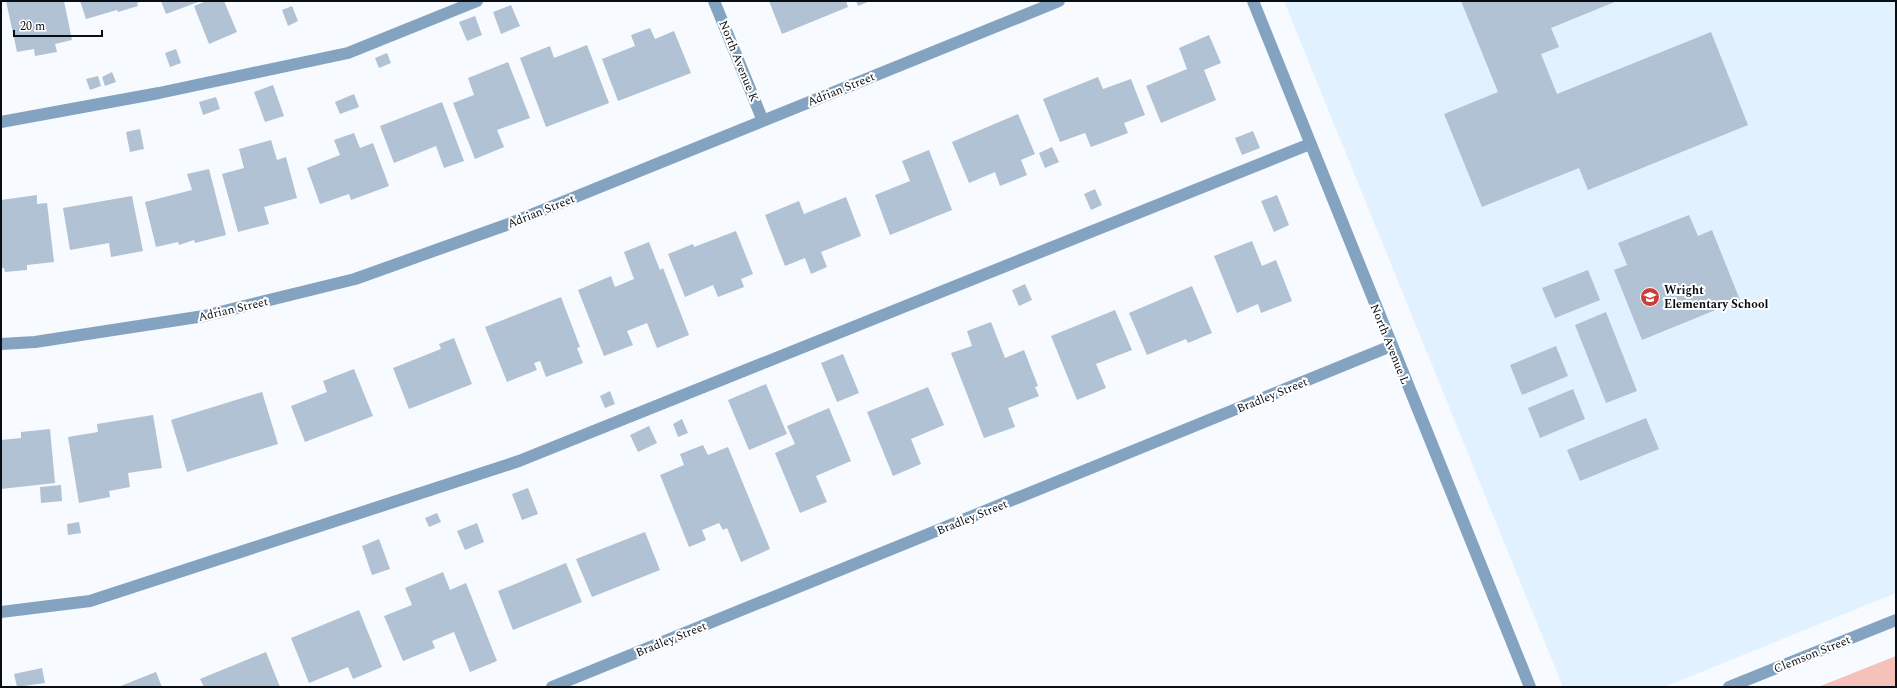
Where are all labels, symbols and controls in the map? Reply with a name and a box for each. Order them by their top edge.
scale bar [14,12,102,38]
text: 20 m [20,17,45,36]
street label: North Avenue K [714,18,764,105]
street label: Adrian Street [805,67,878,112]
street label: Adrian Street [505,189,578,234]
place label: Wright Elementary School [1664,281,1768,314]
school or university icon: Wright Elementary School [1639,286,1661,308]
street label: Adrian Street [196,292,270,327]
street label: North Avenue L [1365,301,1414,387]
street label: Bradley Street [1234,373,1310,418]
street label: Bradley Street [934,495,1010,540]
street label: Bradley Street [633,617,709,662]
street label: Clemson Street [1771,630,1854,679]

